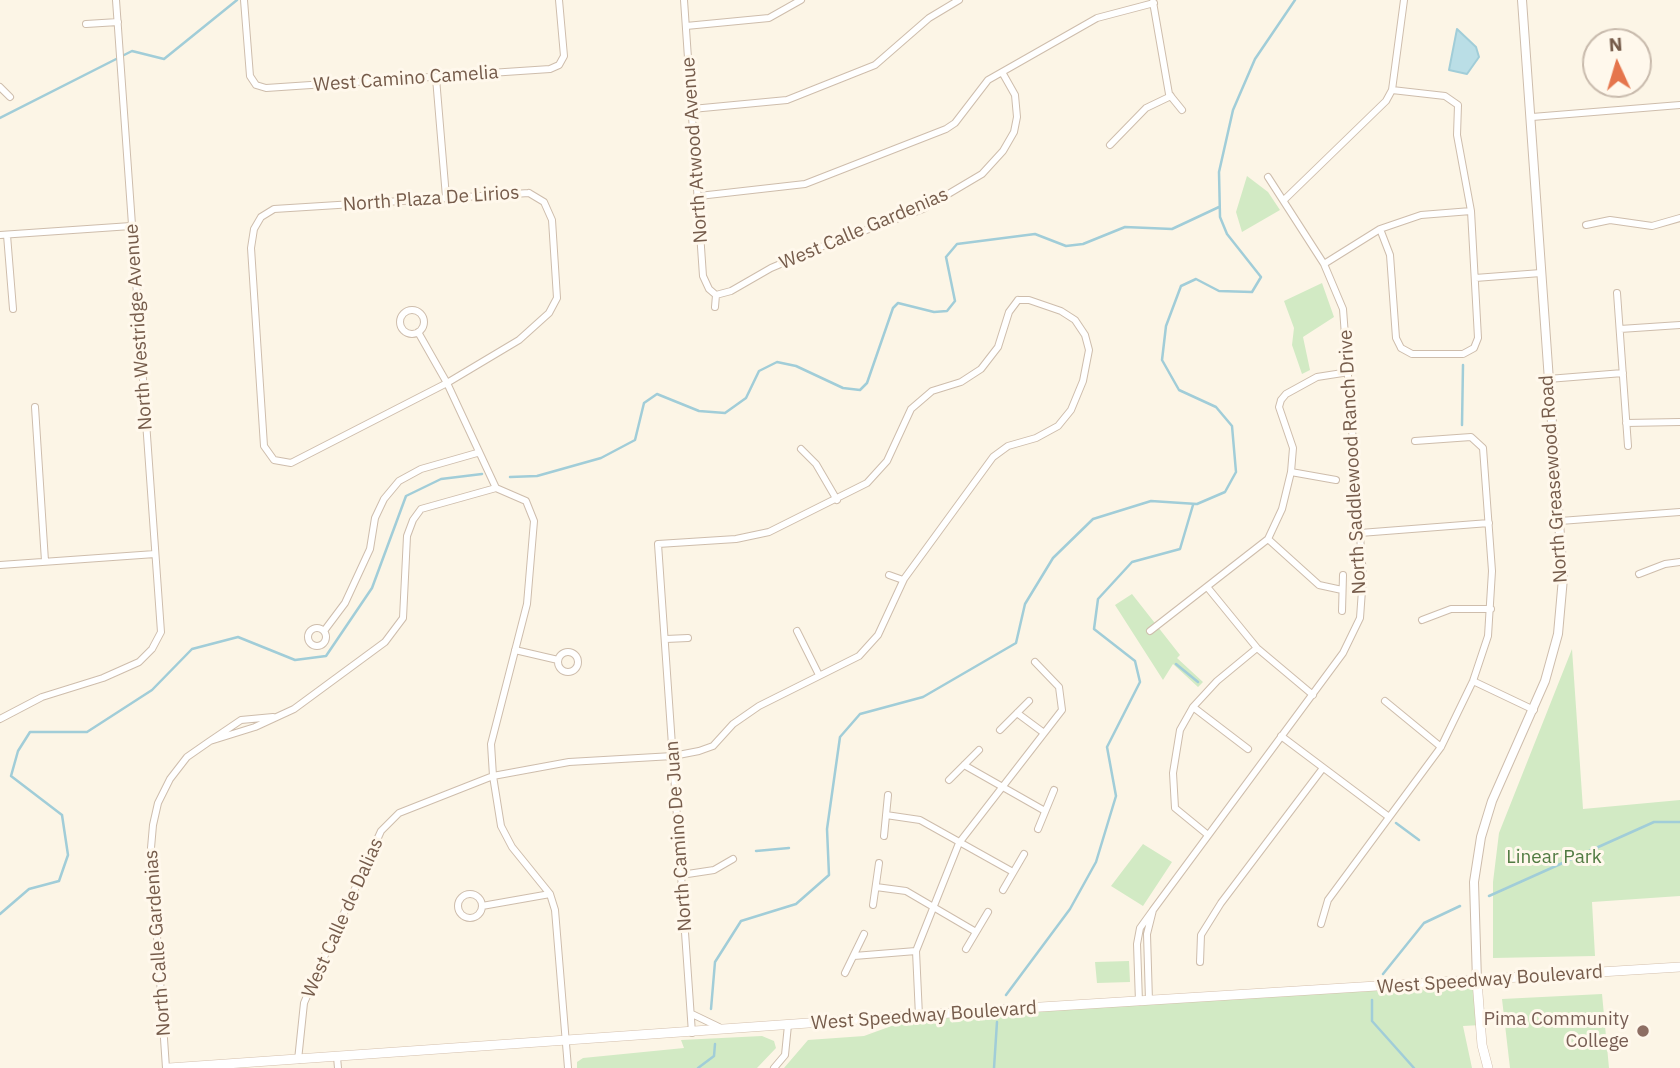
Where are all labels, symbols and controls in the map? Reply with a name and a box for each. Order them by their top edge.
north arrow [1582,28,1652,98]
text: N [1608,32,1623,56]
street label: North Atwood Avenue [677,56,713,244]
street label: West Camino Camelia [313,61,499,97]
street label: North Plaza De Lirios [342,181,520,217]
street label: West Calle Gardenias [776,183,952,275]
street label: North Westridge Avenue [120,223,158,431]
street label: North Saddlewood Ranch Drive [1335,329,1371,595]
street label: North Greasewood Road [1535,374,1573,584]
street label: North Camino De Juan [661,740,697,932]
street label: West Calle de Dalias [297,835,389,1001]
park label: Linear Park [1506,847,1602,869]
street label: North Calle Gardenias [140,849,176,1037]
street label: West Speedway Boulevard [1376,961,1604,999]
street label: West Speedway Boulevard [810,997,1038,1035]
place label: Pima Community College [1483,1009,1629,1053]
marker: Pima Community College [1635,1023,1651,1039]

